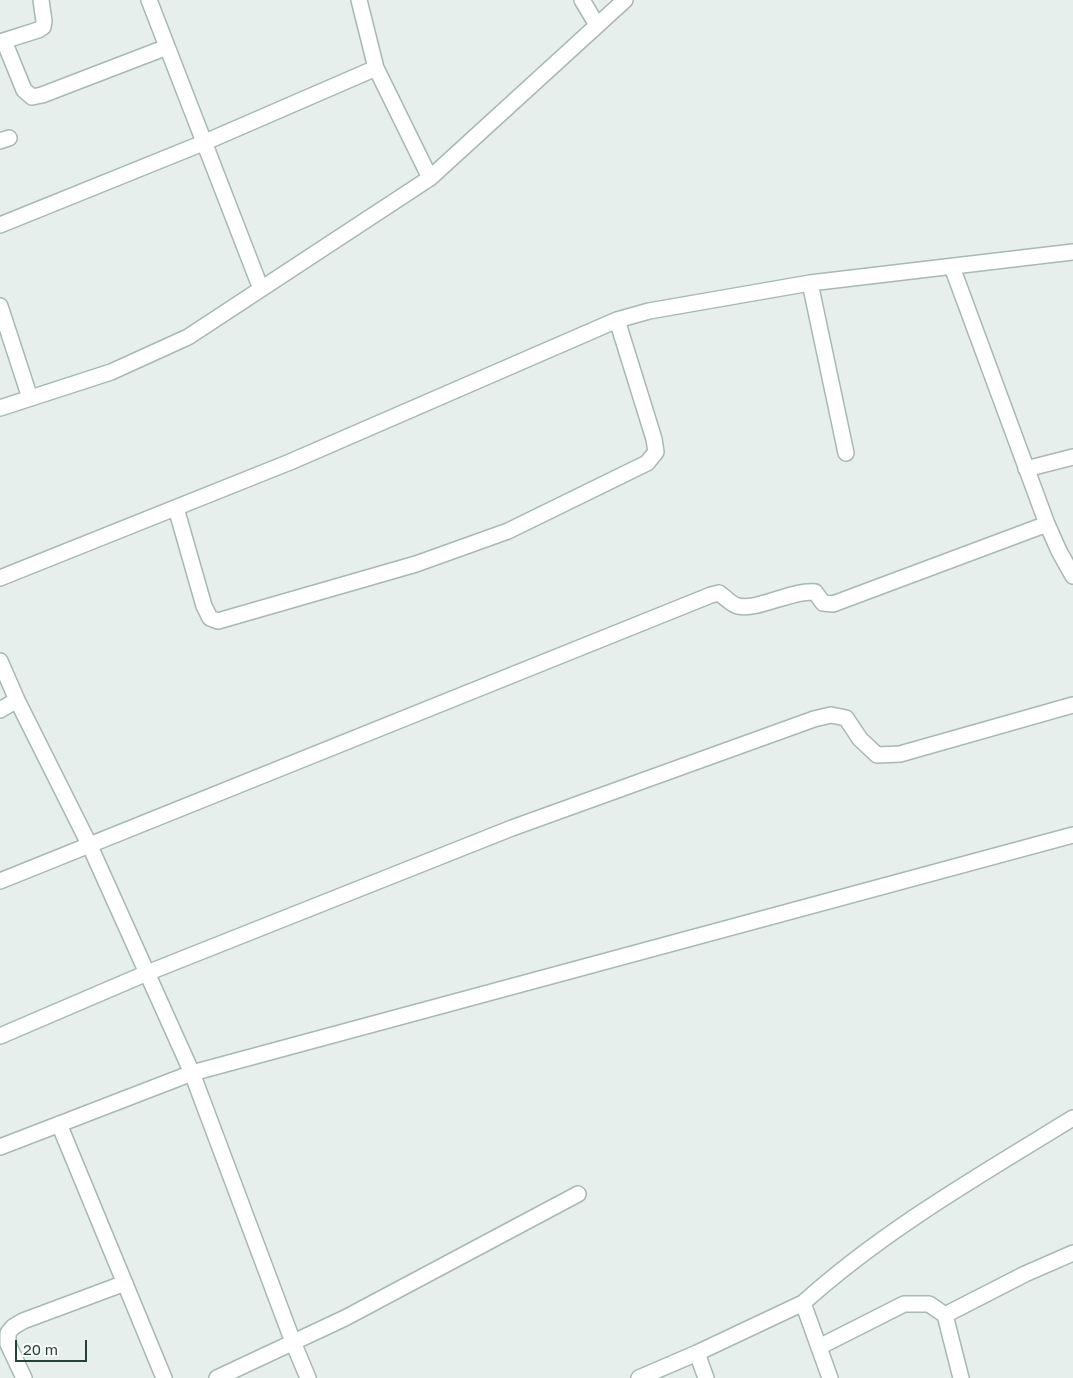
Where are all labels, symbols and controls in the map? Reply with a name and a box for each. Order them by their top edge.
scale bar [18,1330,90,1362]
text: 20 m [23,1340,58,1358]

